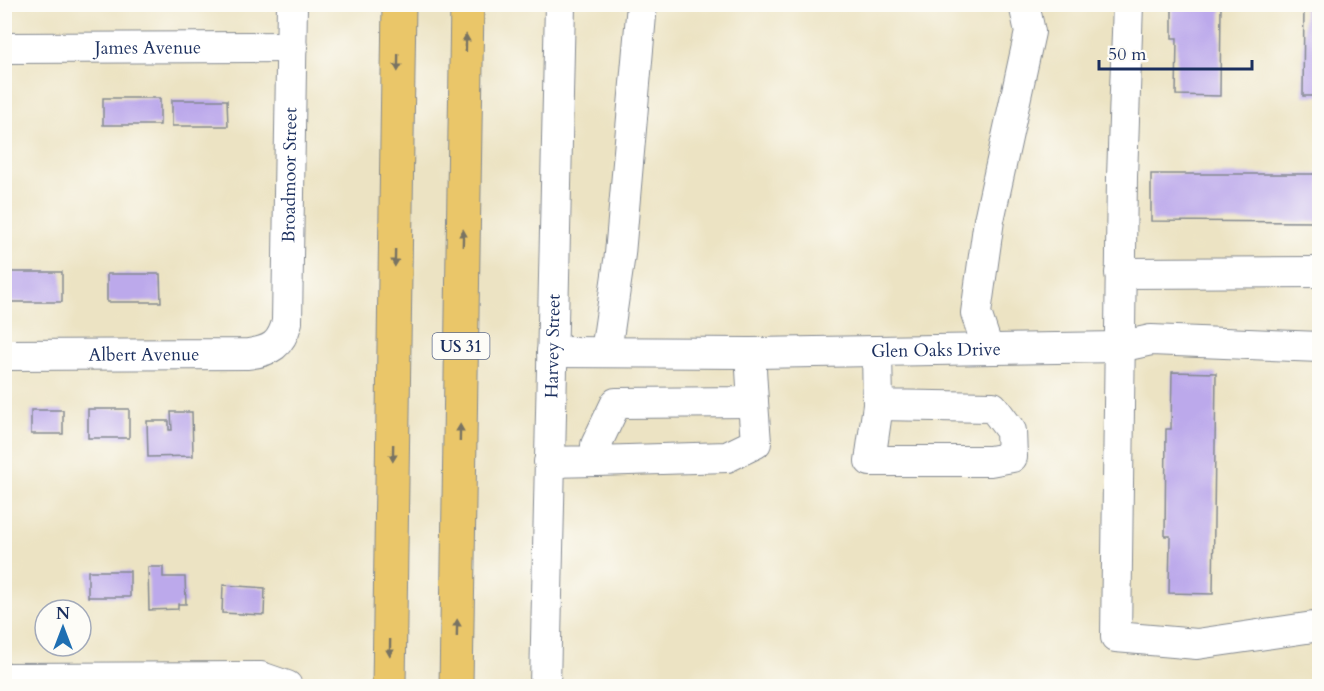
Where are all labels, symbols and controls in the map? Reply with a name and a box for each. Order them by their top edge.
scale bar [1099,33,1252,71]
one-way arrow [461,34,471,53]
street label: James Avenue [92,35,201,61]
text: 50 m [1108,42,1147,67]
one-way arrow [393,53,403,72]
street label: Broadmoor Street [276,107,303,243]
one-way arrow [458,229,468,248]
one-way arrow [391,248,400,267]
street label: Harvey Street [539,293,567,399]
road number: US 31 [432,333,490,359]
street label: Glen Oaks Drive [871,337,1001,364]
street label: Albert Avenue [89,342,199,368]
one-way arrow [455,424,465,443]
one-way arrow [388,443,397,462]
north arrow [33,598,93,658]
text: N [56,603,70,625]
one-way arrow [452,619,462,638]
one-way arrow [385,638,395,657]

